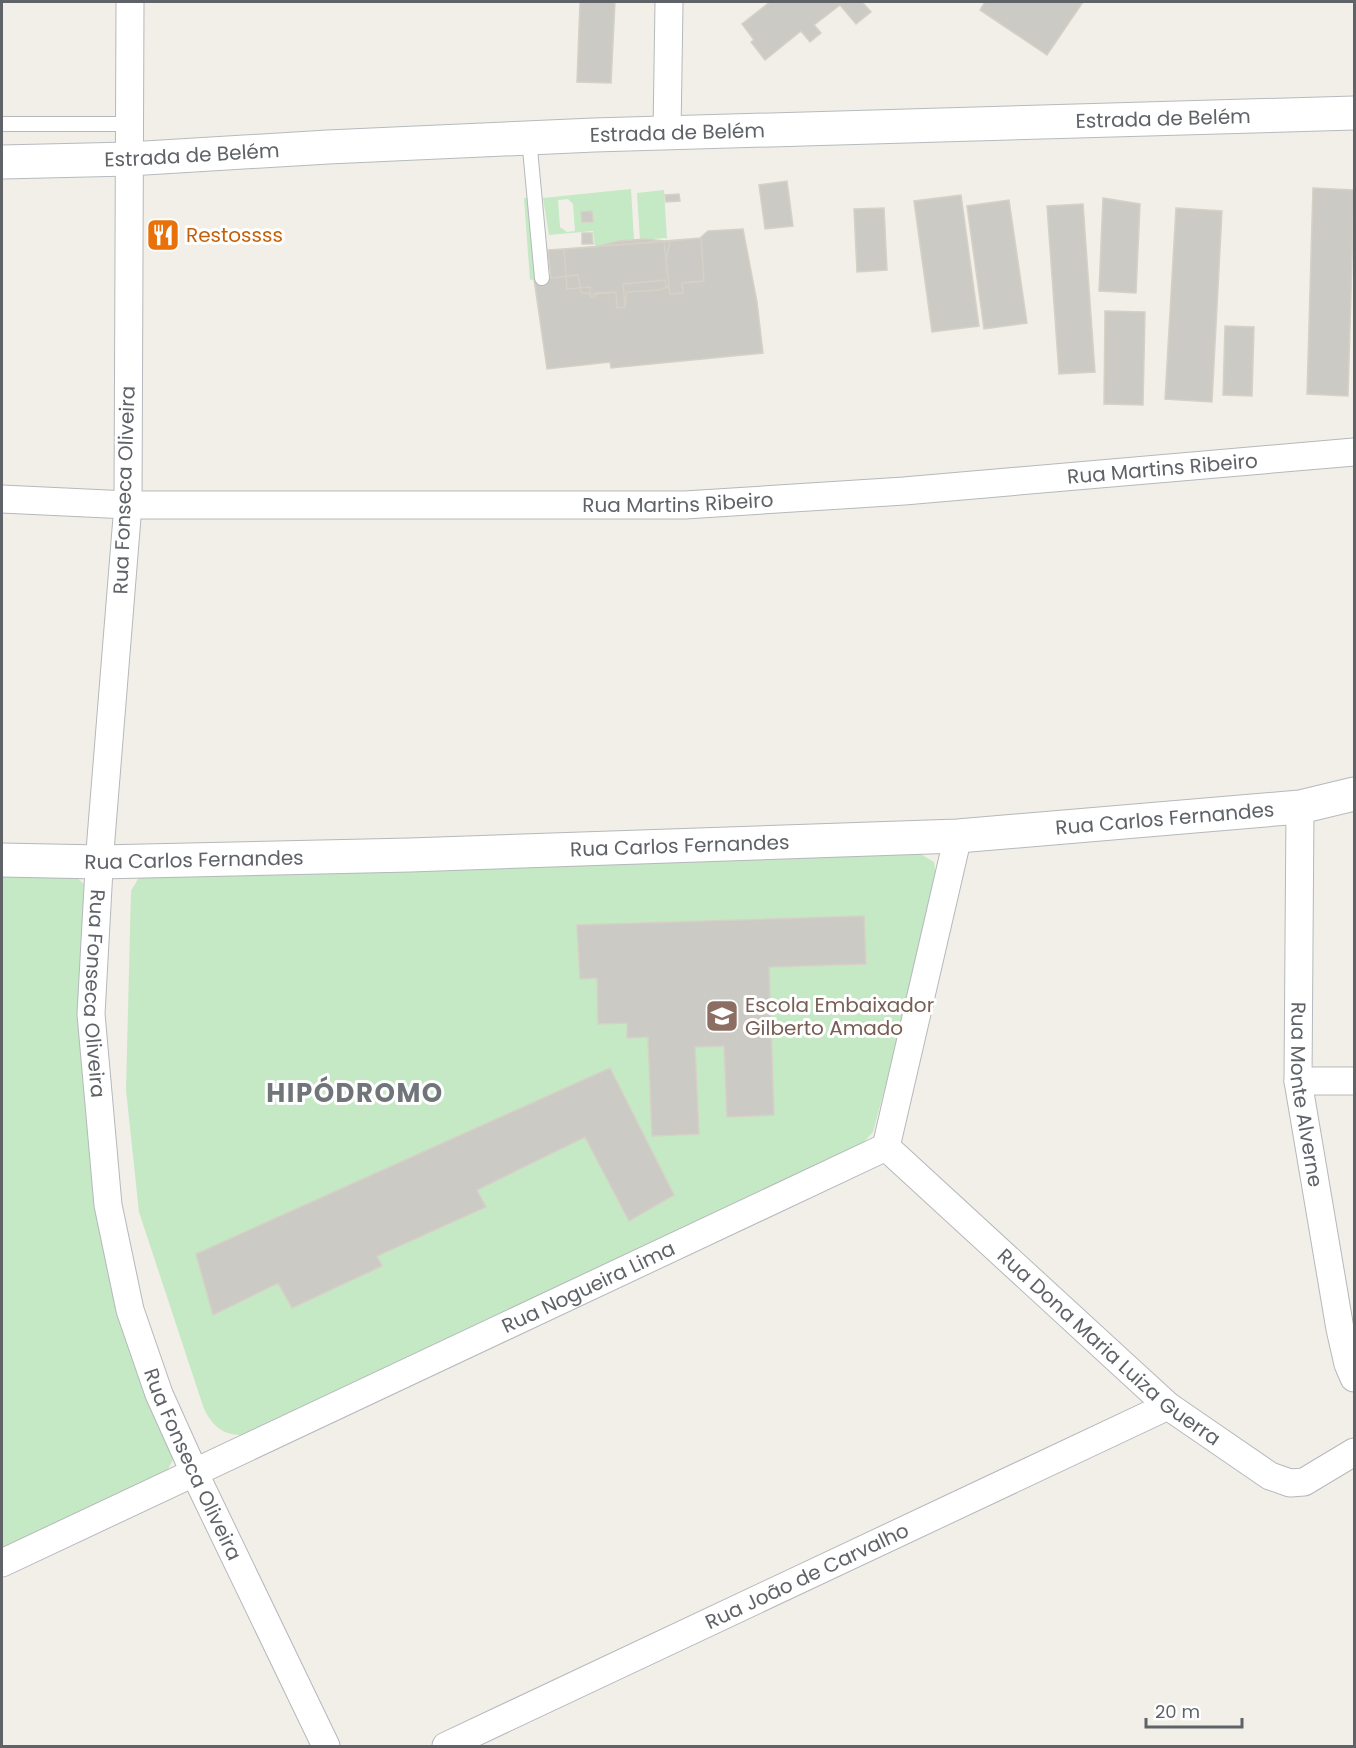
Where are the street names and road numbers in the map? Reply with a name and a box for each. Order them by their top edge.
street label: Estrada de Belém [1075,102,1251,135]
street label: Estrada de Belém [589,116,765,149]
street label: Estrada de Belém [104,136,280,174]
street label: Rua Fonseca Oliveira [106,385,142,595]
street label: Rua Martins Ribeiro [1066,446,1259,491]
street label: Rua Martins Ribeiro [582,485,774,519]
street label: Rua Carlos Fernandes [1054,795,1275,842]
street label: Rua Carlos Fernandes [570,828,790,863]
street label: Rua Carlos Fernandes [84,843,304,876]
street label: Rua Fonseca Oliveira [77,889,112,1099]
street label: Rua Monte Alverne [1283,1002,1330,1189]
street label: Rua Nogueira Lima [497,1234,680,1340]
street label: Rua Dona Maria Luiza Guerra [991,1242,1226,1452]
street label: Rua Fonseca Oliveira [137,1364,249,1565]
street label: Rua João de Carvalho [701,1516,913,1636]

